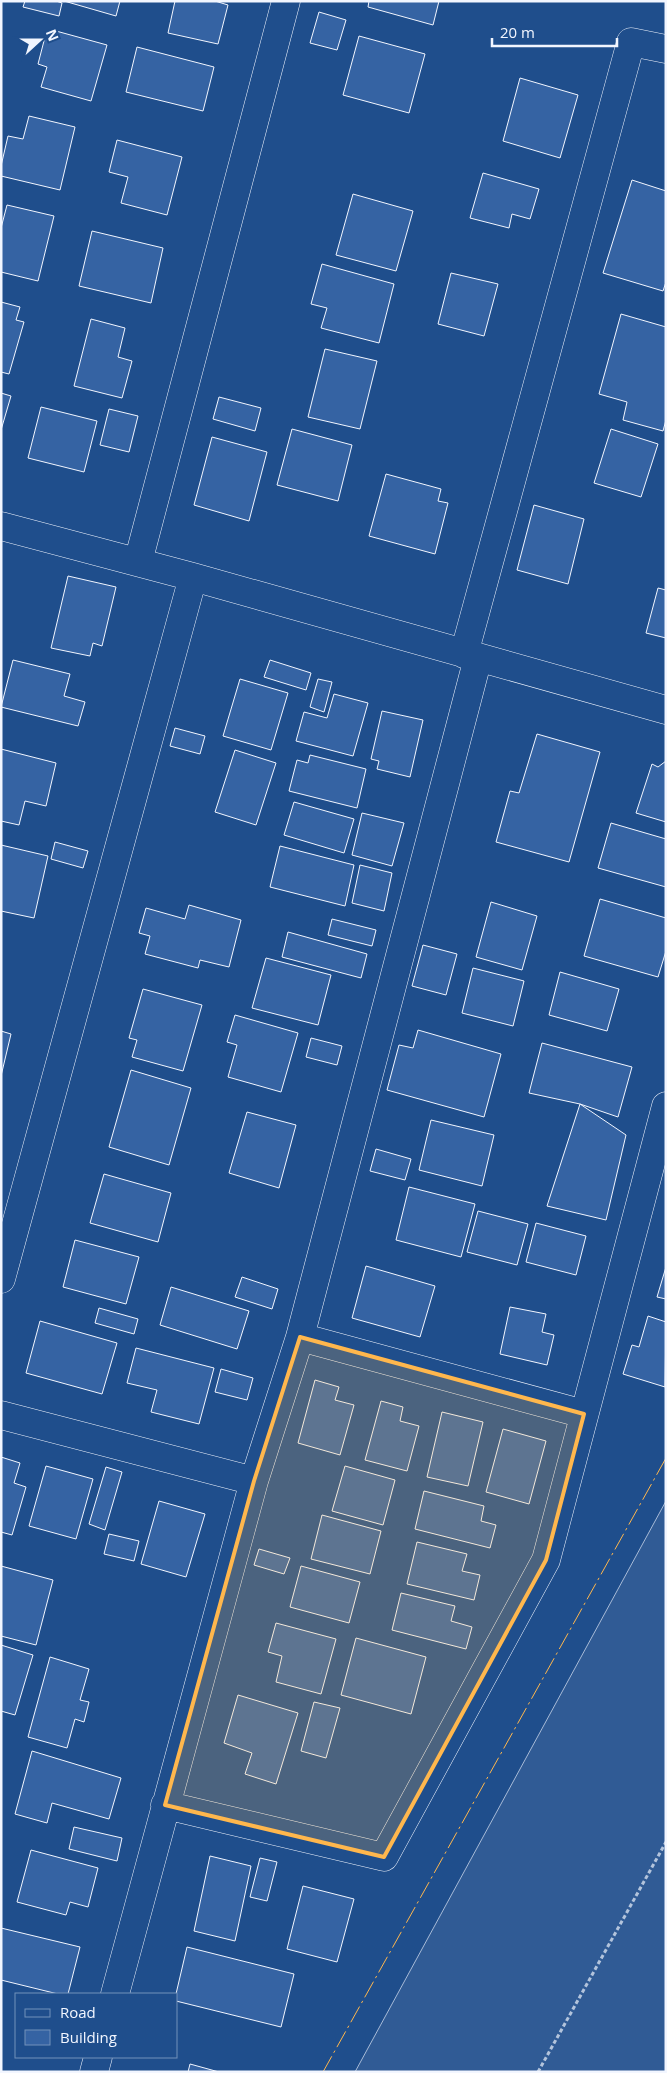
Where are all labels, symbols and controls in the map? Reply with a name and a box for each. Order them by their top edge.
north arrow [15,15,65,65]
scale bar [492,15,617,47]
text: 20 m [500,22,535,42]
text: N [42,26,64,44]
legend [15,1993,178,2058]
text: Road [60,2002,96,2022]
text: Building [60,2027,117,2047]

